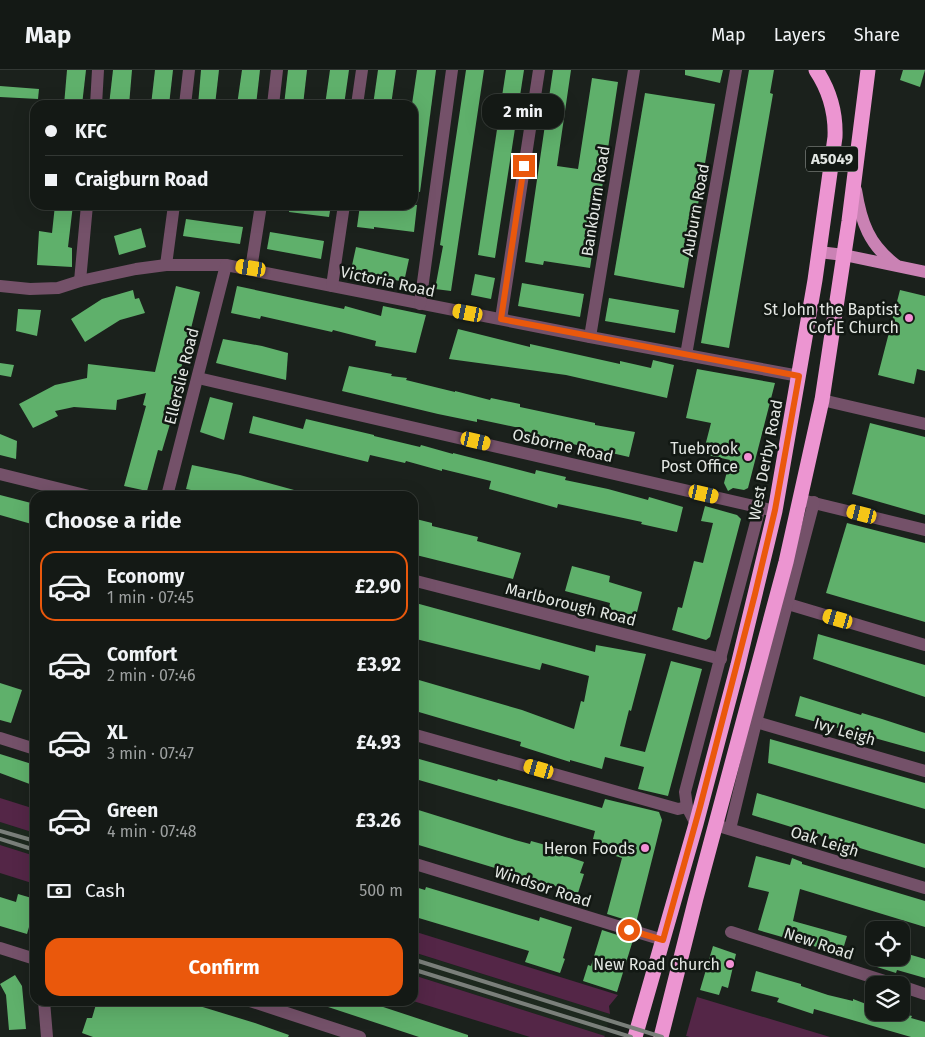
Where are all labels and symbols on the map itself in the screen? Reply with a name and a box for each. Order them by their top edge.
callout: 2 min [483,93,565,128]
street label: Bankburn Road [577,145,614,258]
road number: A5049 [806,146,858,172]
route end [513,155,535,177]
street label: Auburn Road [678,162,713,258]
car [235,258,266,278]
street label: Victoria Road [339,262,437,301]
place label: St John the Baptist Cof E Church [763,300,899,337]
car [451,303,484,323]
marker: St John the Baptist Cof E Church [903,312,915,324]
street label: Ellerslie Road [160,326,203,426]
street label: West Derby Road [744,398,787,522]
street label: Osborne Road [511,425,615,466]
car [459,430,492,452]
place label: Tuebrook Post Office [661,439,739,476]
marker: Tuebrook Post Office [742,451,754,463]
car [687,483,720,505]
car [845,503,878,525]
street label: Marlborough Road [504,579,638,630]
car [821,608,854,630]
street label: Ivy Leigh [812,714,878,749]
car [522,758,555,780]
street label: Oak Leigh [788,822,861,861]
place label: Heron Foods [544,839,635,858]
marker: Heron Foods [639,842,651,854]
street label: Windsor Road [492,862,594,911]
route start [618,919,640,941]
street label: New Road [782,923,856,964]
place label: New Road Church [593,955,720,974]
marker: New Road Church [724,958,736,970]

